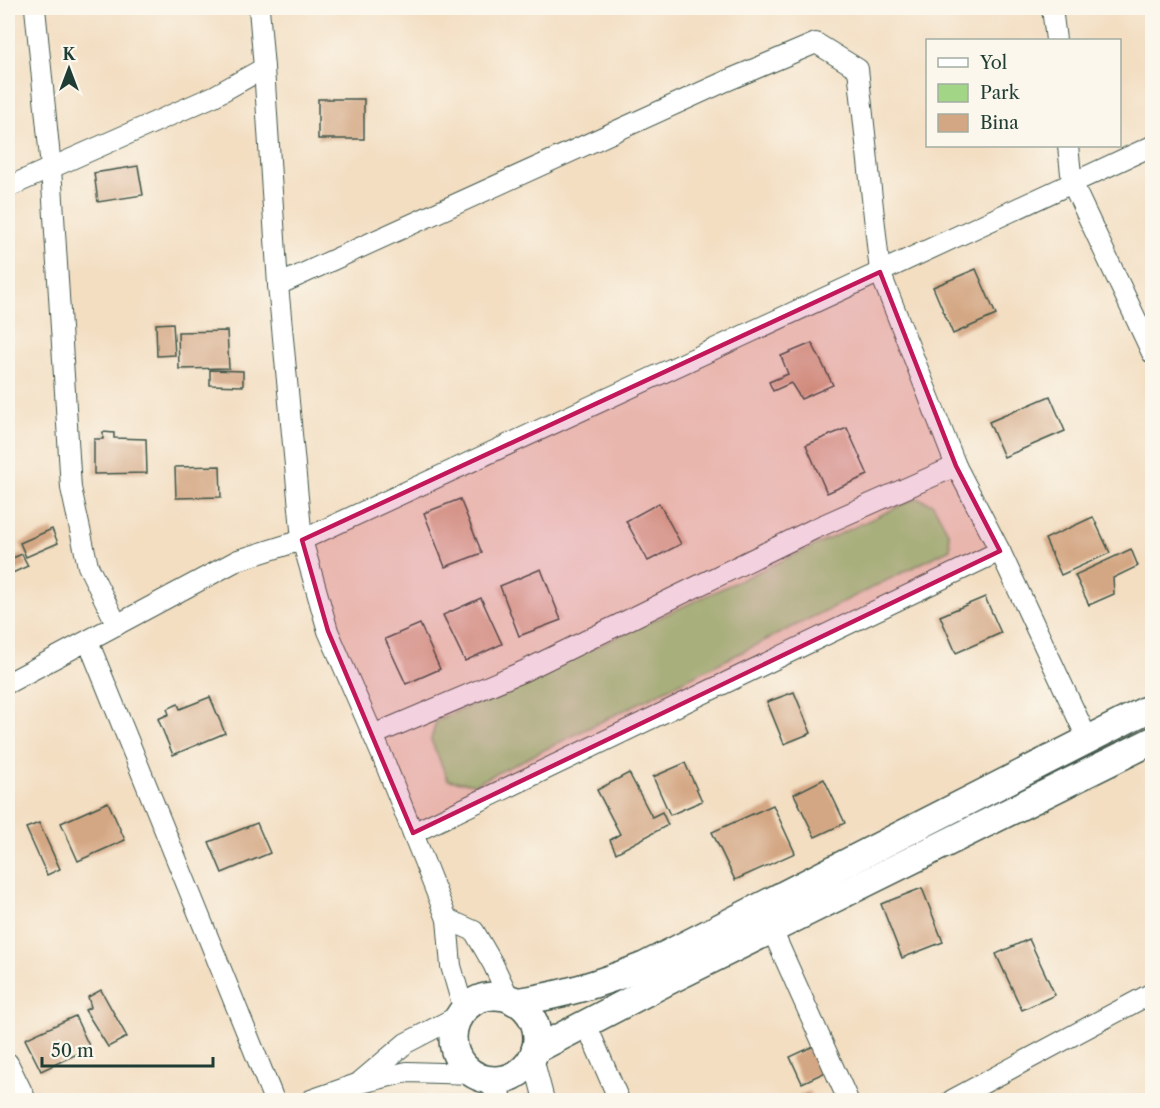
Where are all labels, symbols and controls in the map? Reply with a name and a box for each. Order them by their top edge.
north arrow [39,39,99,99]
legend [926,39,1121,147]
text: K [63,44,77,64]
text: Yol [979,52,1007,74]
text: Park [980,82,1021,104]
text: Bina [980,112,1019,134]
scale bar [42,1030,213,1068]
text: 50 m [51,1040,94,1062]

